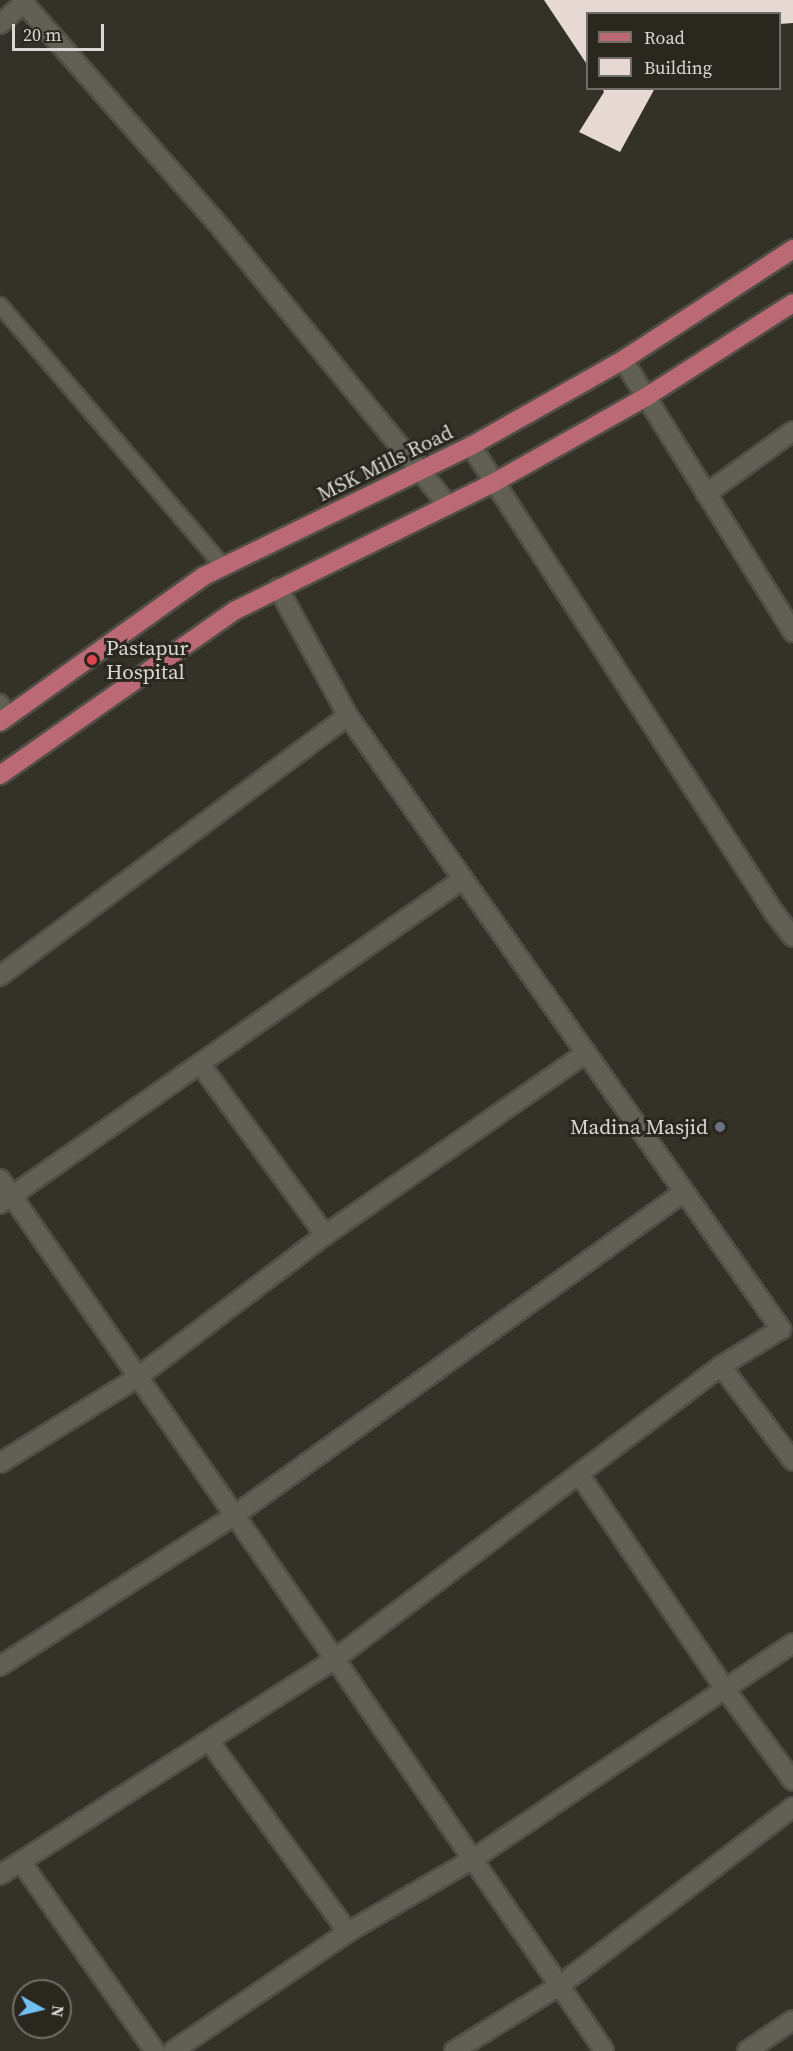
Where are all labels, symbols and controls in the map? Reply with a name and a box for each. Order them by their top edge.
scale bar [15,12,106,50]
legend [586,12,781,90]
text: 20 m [23,22,61,47]
text: Road [644,25,685,50]
text: Building [644,55,712,80]
street label: MSK Mills Road [313,419,457,507]
place label: Pastapur Hospital [106,635,188,685]
marker: Pastapur Hospital [83,651,101,669]
place label: Madina Masjid [570,1114,708,1140]
marker: Madina Masjid [713,1120,727,1134]
north arrow [12,1979,72,2039]
text: N [46,2004,70,2019]

